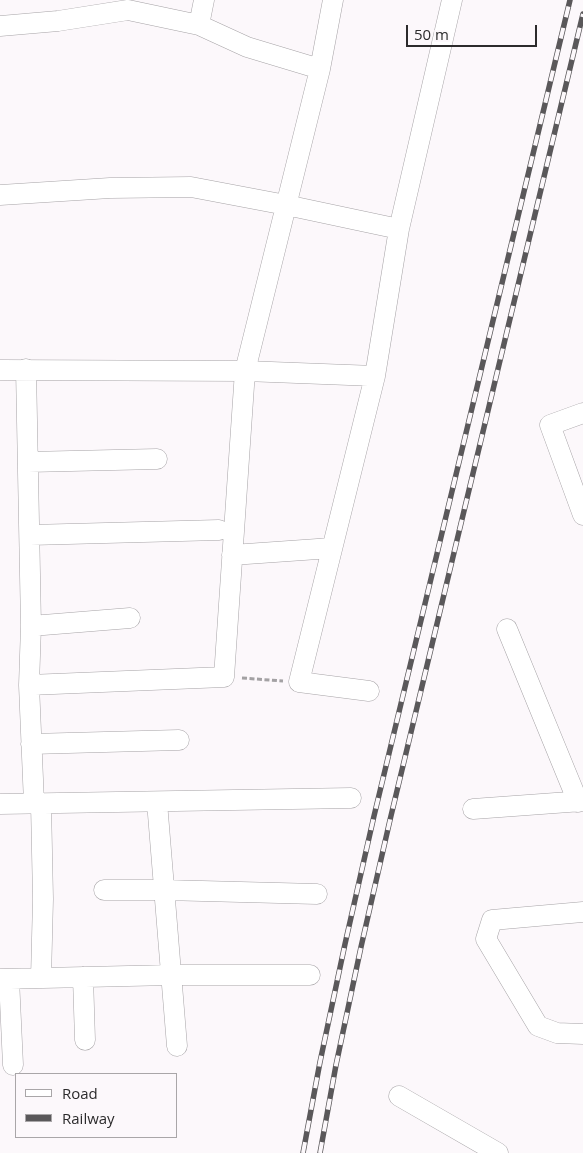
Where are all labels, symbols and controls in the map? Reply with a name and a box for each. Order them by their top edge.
scale bar [408,15,539,47]
text: 50 m [414,24,449,44]
legend [15,1073,178,1138]
text: Road [62,1083,98,1103]
text: Railway [62,1108,115,1128]

